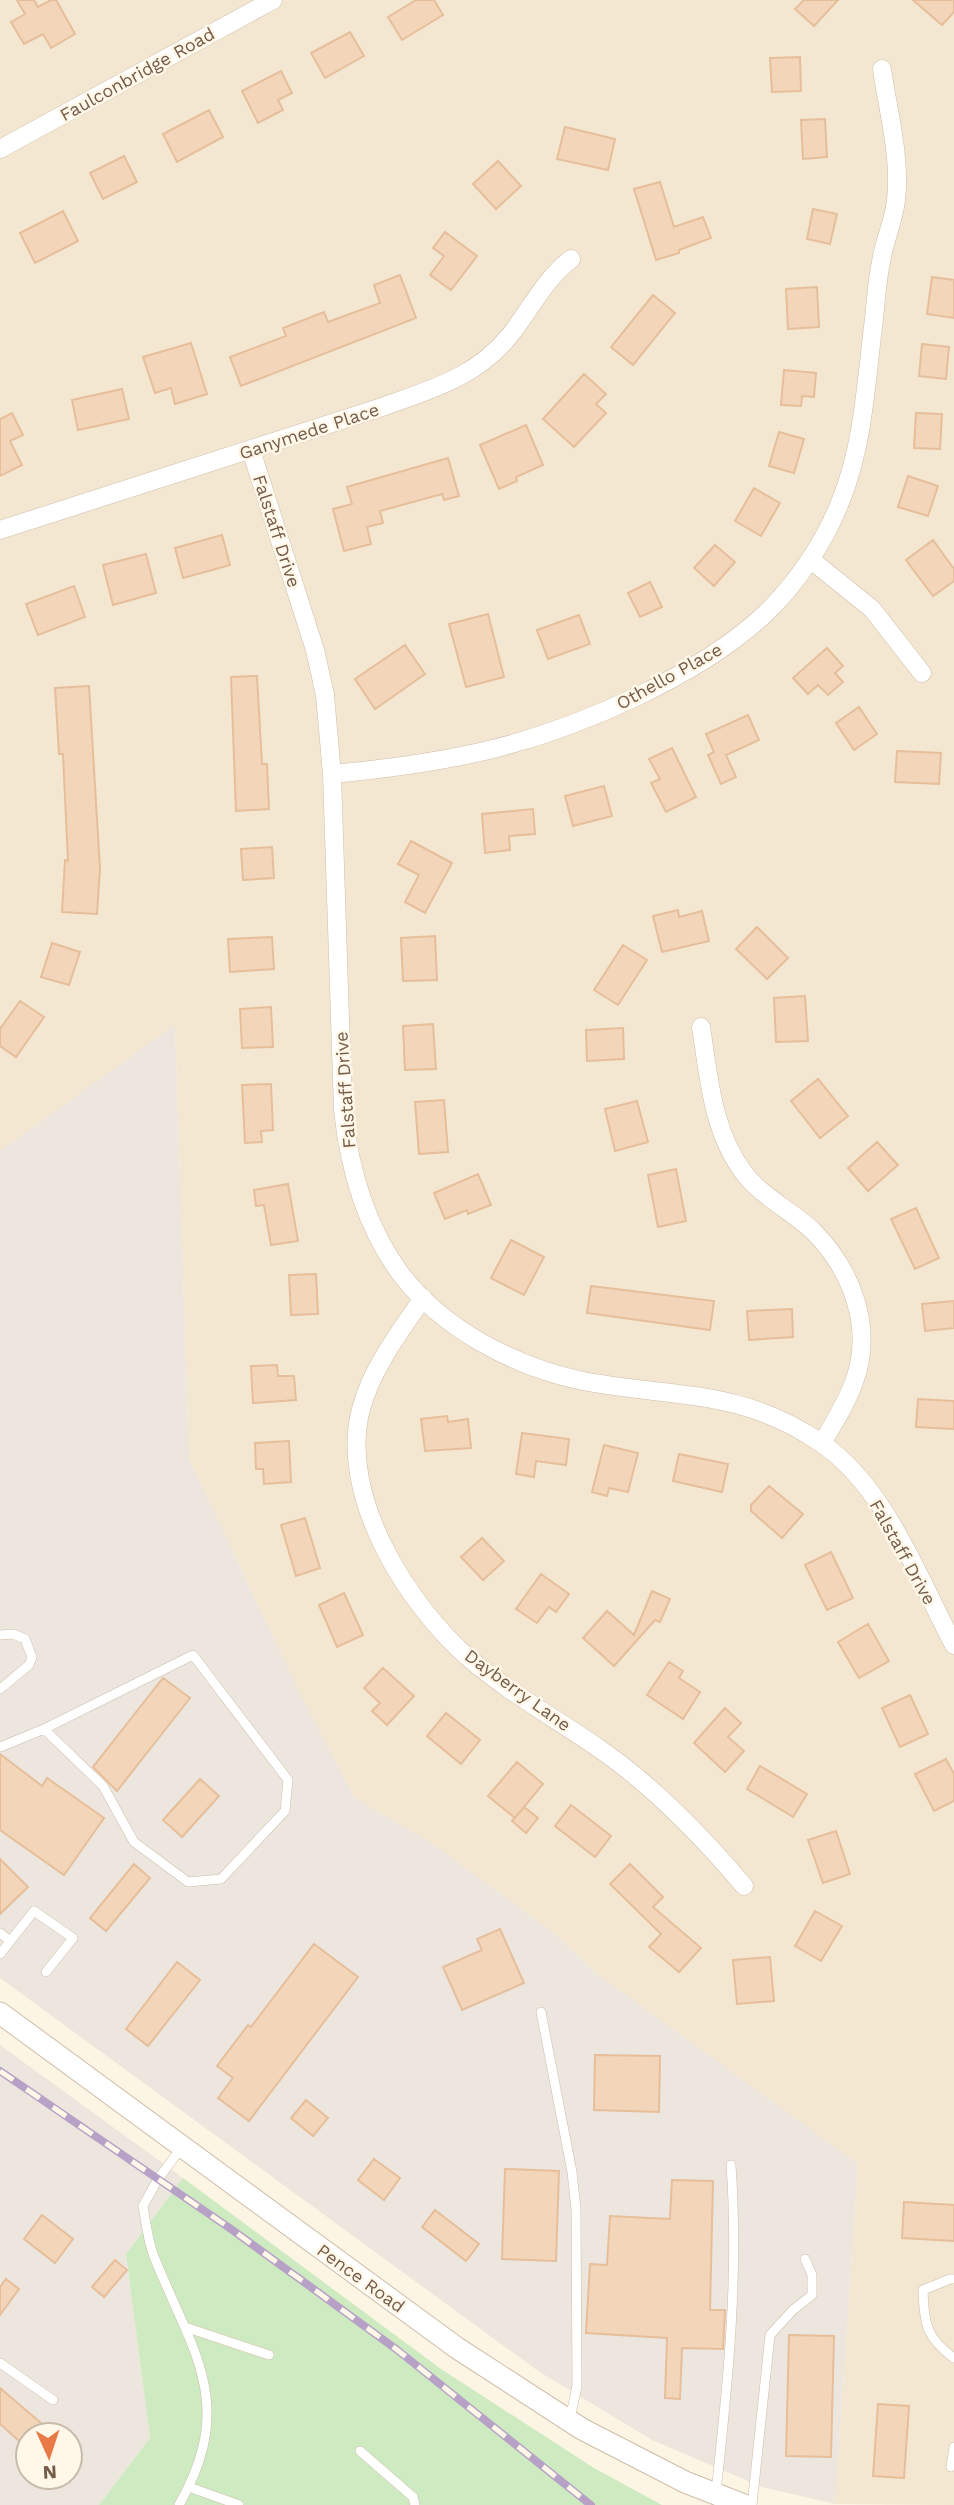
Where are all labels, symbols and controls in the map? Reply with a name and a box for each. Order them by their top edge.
street label: Faulconbridge Road [56,23,218,125]
street label: Ganymede Place [236,398,382,464]
street label: Falstaff Drive [249,472,305,590]
street label: Othello Place [612,638,726,714]
street label: Falstaff Drive [330,1031,360,1149]
street label: Falstaff Drive [865,1496,941,1608]
street label: Dayberry Lane [461,1645,575,1735]
street label: Pence Road [313,2239,409,2317]
north arrow [14,2421,84,2491]
text: N [42,2461,58,2484]

